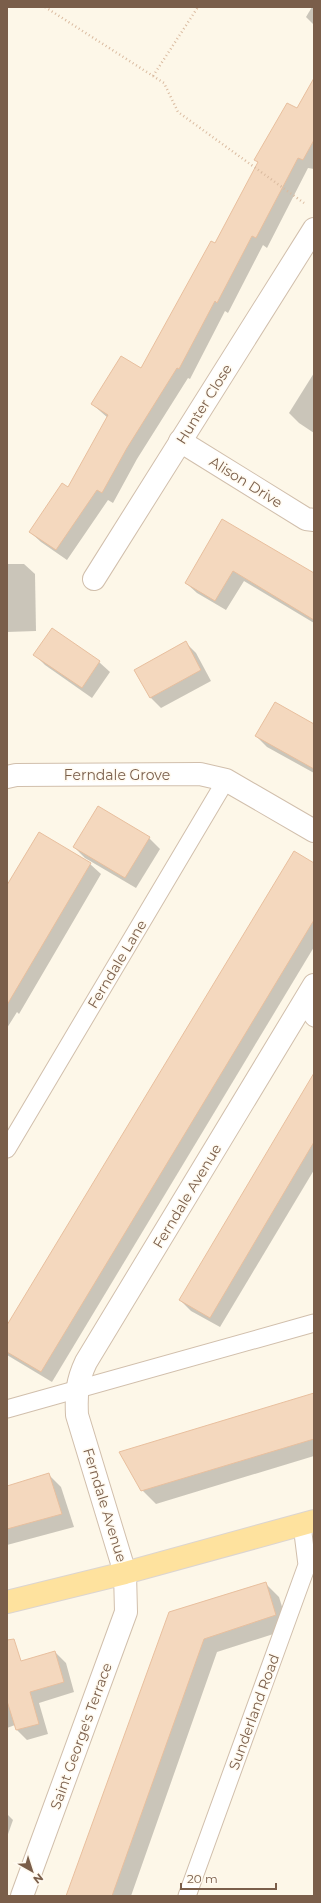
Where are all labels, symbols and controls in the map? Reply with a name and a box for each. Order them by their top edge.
street label: Hunter Close [172,361,236,447]
street label: Alison Drive [206,452,286,512]
street label: Ferndale Grove [64,766,170,784]
street label: Ferndale Lane [84,916,150,1012]
street label: Ferndale Avenue [149,1141,225,1251]
street label: Ferndale Avenue [79,1446,131,1564]
street label: Sunderland Road [225,1652,283,1772]
street label: Saint George's Terrace [46,1660,116,1812]
north arrow [12,1851,52,1891]
scale bar [181,1865,276,1891]
text: N [30,1871,46,1887]
text: 20 m [187,1871,218,1886]

